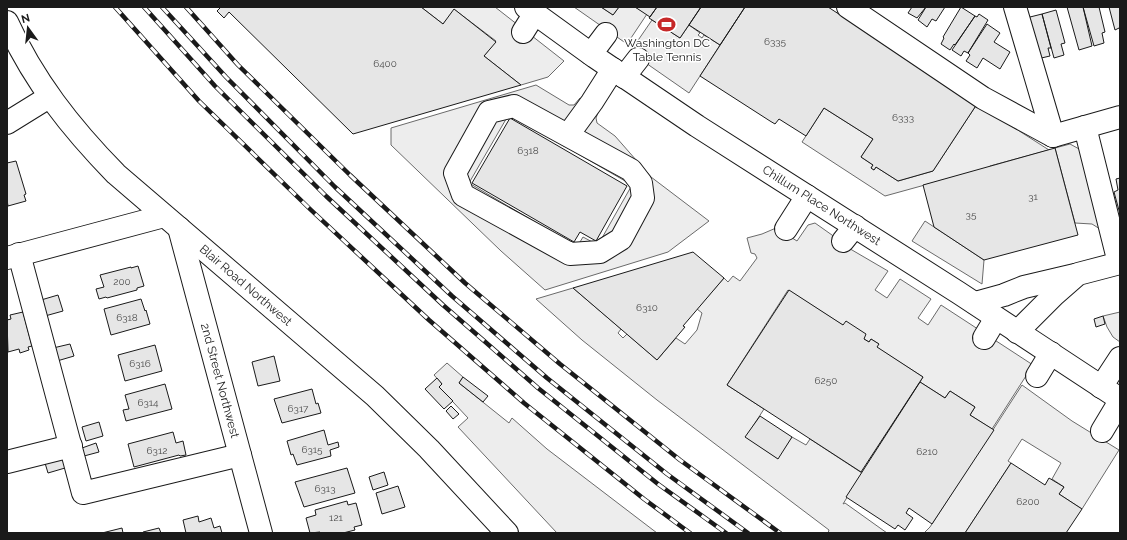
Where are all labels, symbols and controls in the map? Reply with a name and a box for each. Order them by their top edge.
north arrow [8,8,48,48]
text: N [20,11,31,26]
sports icon: Washington DC Table Tennis [657,14,677,34]
place label: Washington DC Table Tennis [624,36,710,64]
house number: 6335 [764,36,787,47]
house number: 6400 [373,58,397,69]
house number: 6333 [892,112,914,123]
house number: 6318 [517,145,539,156]
street label: Chillum Place Northwest [760,163,883,248]
house number: 31 [1028,191,1039,202]
house number: 35 [966,209,977,220]
street label: Blair Road Northwest [197,242,295,329]
house number: 200 [113,276,131,287]
house number: 6310 [636,302,658,313]
house number: 6318 [116,312,138,323]
street label: 2nd Street Northwest [198,322,242,439]
house number: 6316 [129,358,151,369]
house number: 6250 [815,375,837,386]
house number: 6314 [137,397,159,408]
house number: 6317 [288,403,309,414]
house number: 6315 [301,444,323,455]
house number: 6312 [147,445,167,456]
house number: 6210 [916,446,938,457]
house number: 6313 [315,483,336,494]
house number: 6200 [1016,496,1040,507]
house number: 121 [329,512,344,523]

